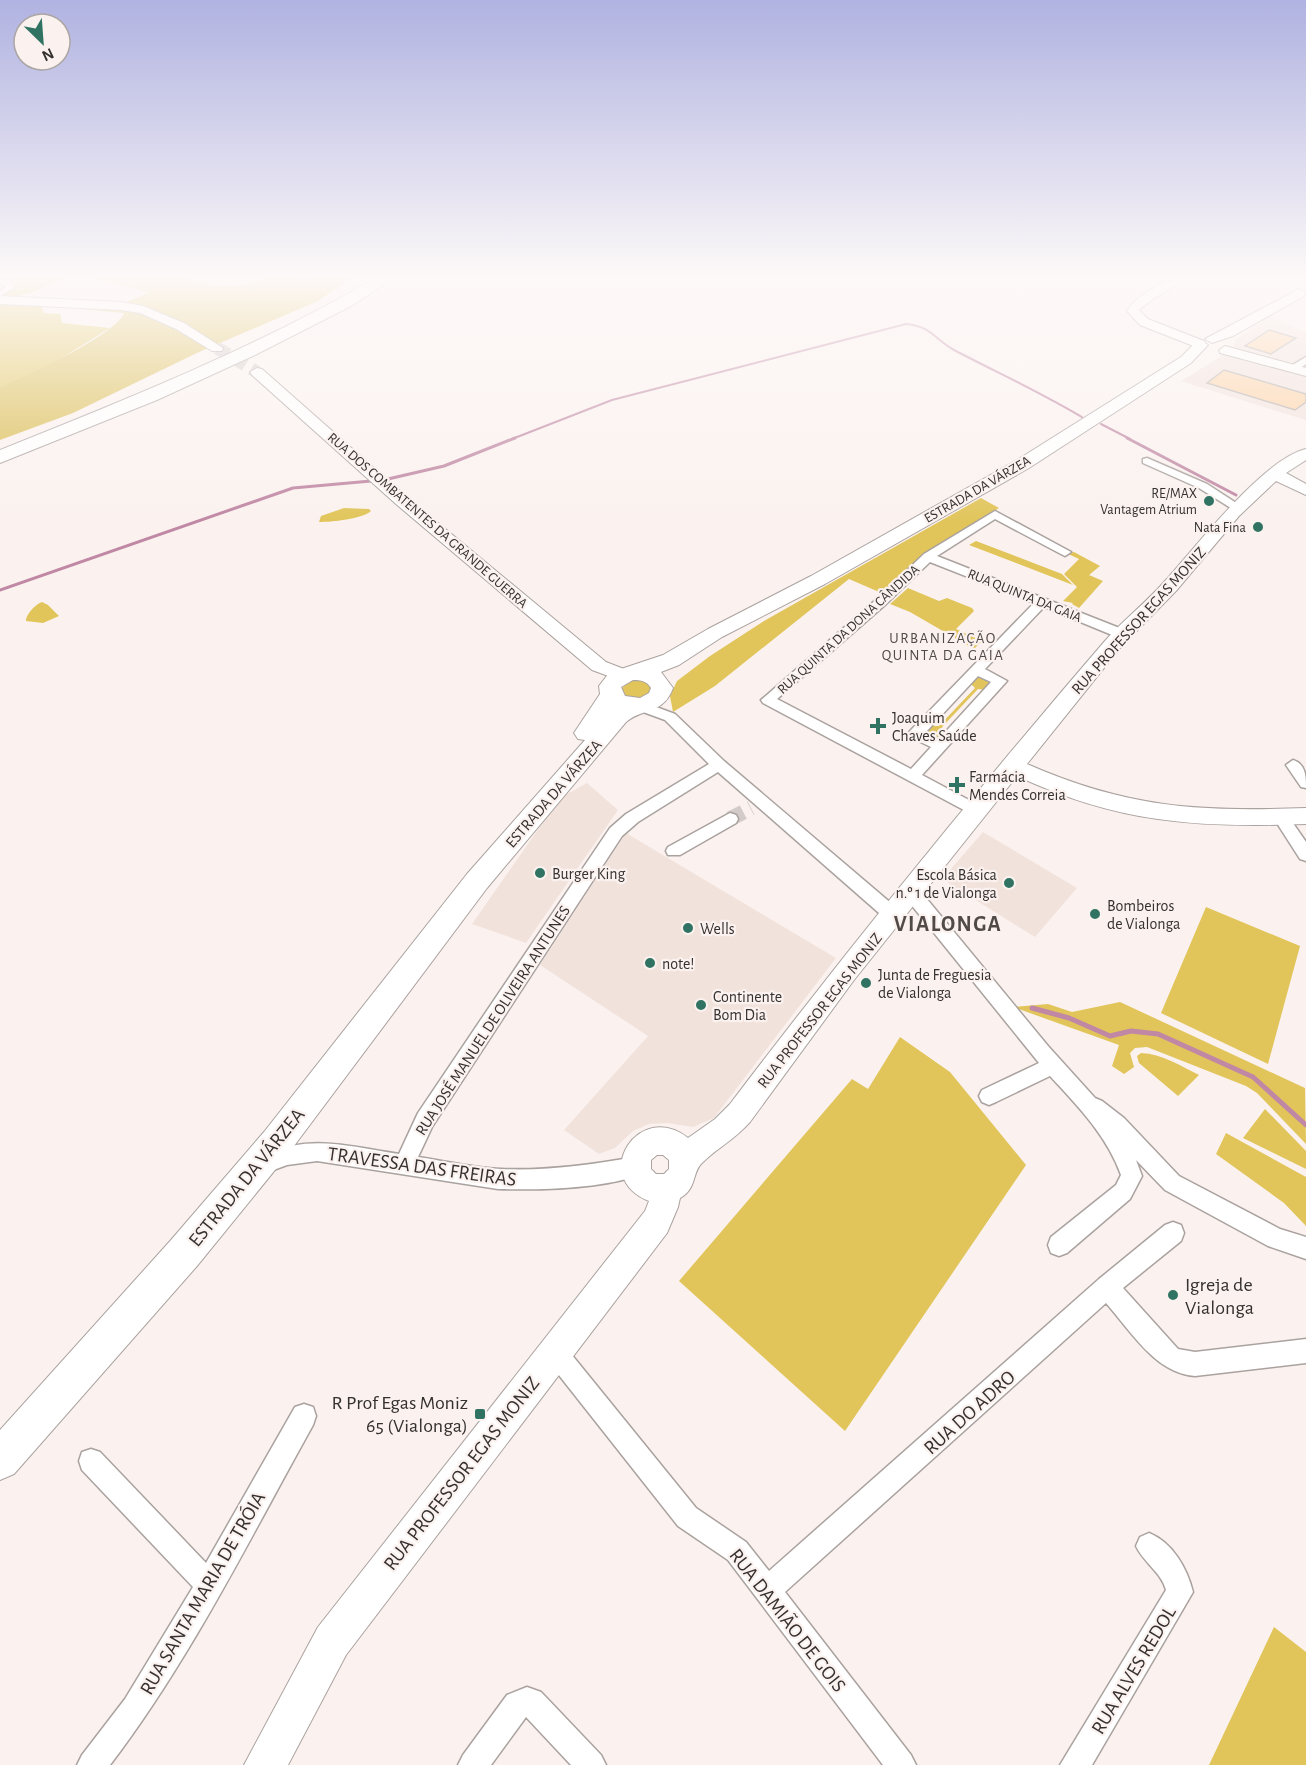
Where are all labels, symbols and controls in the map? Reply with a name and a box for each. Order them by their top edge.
north arrow [12,12,72,72]
text: N [39,45,56,64]
street label: RUA DOS COMBATENTES DA GRANDE GUERRA [325,430,530,611]
street label: ESTRADA DA VÁRZEA [921,451,1033,526]
place label: RE/MAX Vantagem Atrium [1100,487,1197,517]
marker: RE/MAX Vantagem Atrium [1202,494,1216,508]
marker: Nata Fina [1251,520,1265,534]
place label: Nata Fina [1194,521,1247,535]
street label: RUA PROFESSOR EGAS MONIZ [1069,544,1209,697]
street label: RUA QUINTA DA DONA CÂNDIDA [774,561,922,697]
street label: RUA QUINTA DA GAIA [966,567,1084,625]
district label: URBANIZAÇÃO QUINTA DA GAIA [882,630,1004,663]
place label: Joaquim Chaves Saúde [892,710,977,744]
marker: Joaquim Chaves Saúde [869,717,887,735]
street label: ESTRADA DA VÁRZEA [501,735,605,851]
place label: Farmácia Mendes Correia [969,769,1066,803]
marker: Farmácia Mendes Correia [950,778,964,792]
marker: Burger King [533,866,547,880]
place label: Burger King [552,866,626,882]
place label: Escola Básica n.º 1 de Vialonga [895,867,997,901]
marker: Escola Básica n.º 1 de Vialonga [1002,876,1016,890]
place label: Bombeiros de Vialonga [1107,898,1180,932]
street label: RUA JOSÉ MANUEL DE OLIVEIRA ANTUNES [411,902,573,1138]
marker: Bombeiros de Vialonga [1088,907,1102,921]
district label: VIALONGA [894,913,1002,935]
marker: Wells [681,921,695,935]
place label: Wells [700,921,735,937]
street label: RUA PROFESSOR EGAS MONIZ [754,930,885,1091]
marker: note! [643,956,657,970]
place label: note! [662,956,694,972]
place label: Junta de Freguesia de Vialonga [878,967,992,1001]
marker: Junta de Freguesia de Vialonga [859,976,873,990]
place label: Continente Bom Dia [713,989,782,1023]
marker: Continente Bom Dia [694,998,708,1012]
street label: ESTRADA DA VÁRZEA [184,1104,309,1251]
street label: TRAVESSA DAS FREIRAS [326,1144,518,1190]
place label: Igreja de Vialonga [1185,1275,1254,1318]
marker: Igreja de Vialonga [1166,1288,1180,1302]
street label: RUA DO ADRO [920,1367,1019,1459]
street label: RUA PROFESSOR EGAS MONIZ [380,1373,543,1574]
place label: R Prof Egas Moniz 65 (Vialonga) [332,1393,468,1436]
marker: R Prof Egas Moniz 65 (Vialonga) [473,1407,487,1421]
street label: RUA SANTA MARIA DE TRÓIA [136,1488,269,1698]
street label: RUA DAMIÃO DE GOIS [725,1545,850,1696]
street label: RUA ALVES REDOL [1088,1603,1180,1738]

